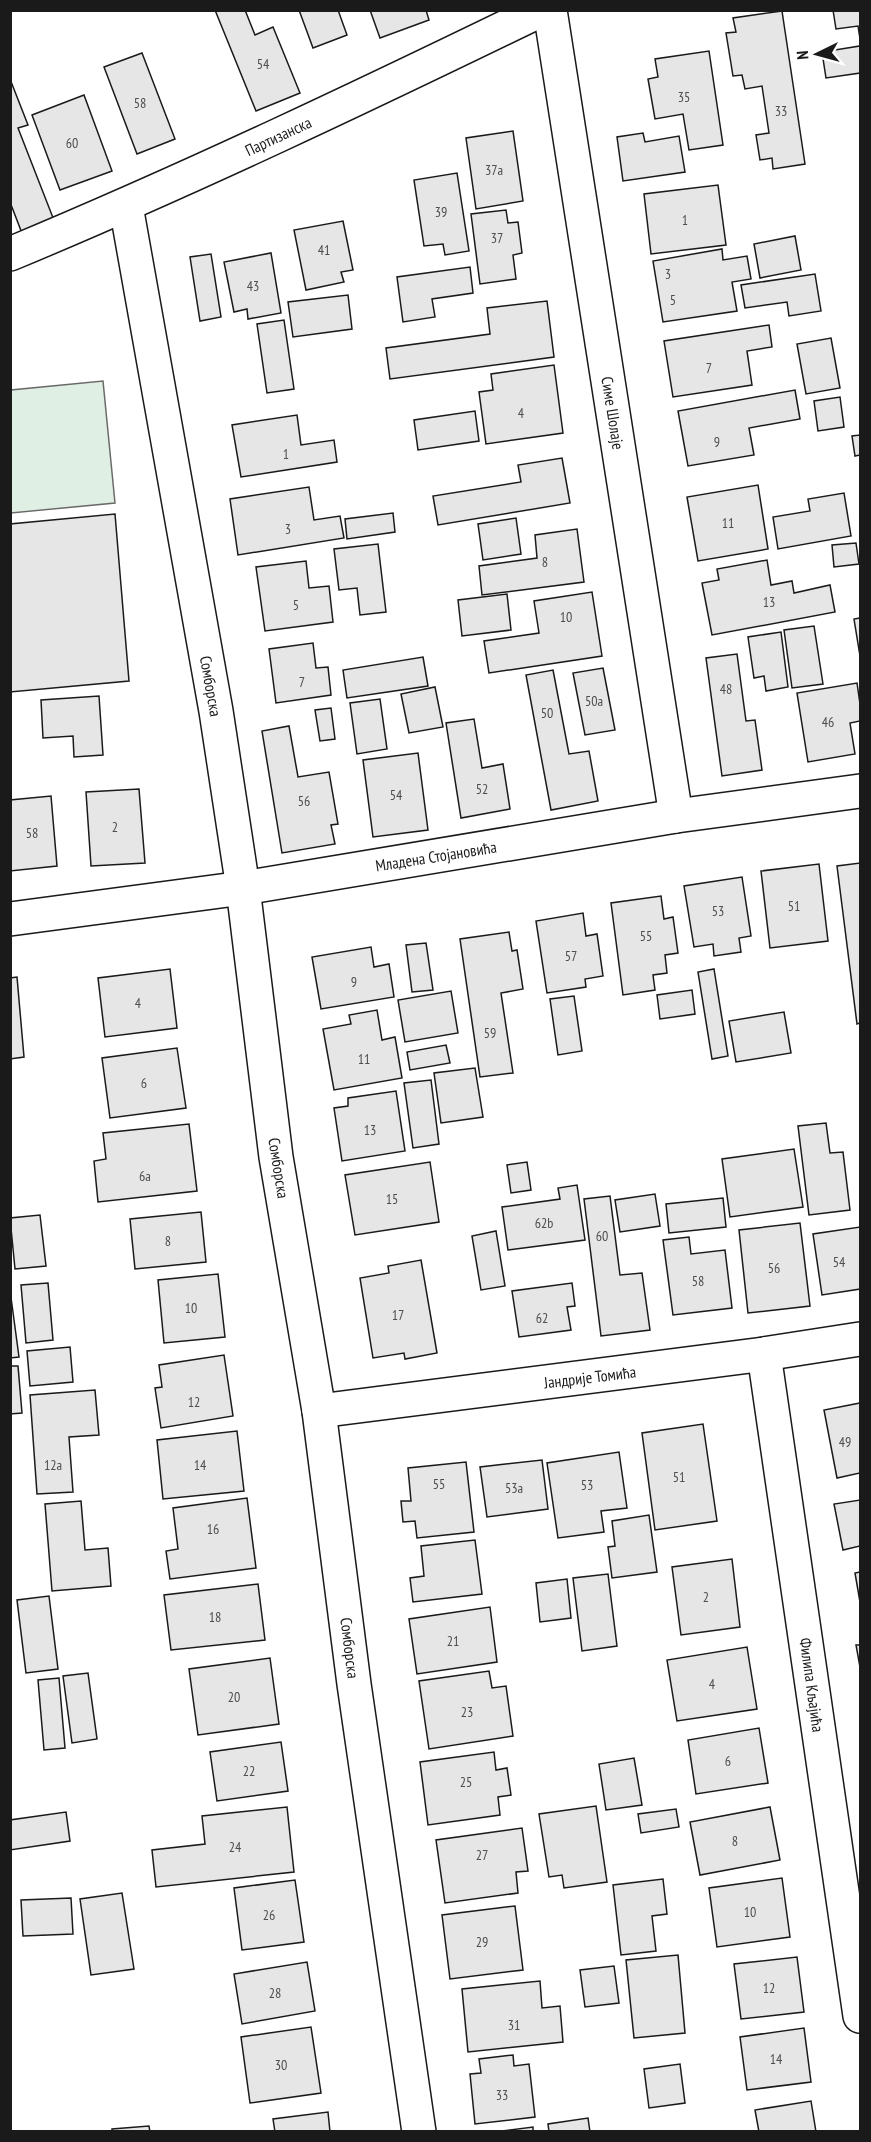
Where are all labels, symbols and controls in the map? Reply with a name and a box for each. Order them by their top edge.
north arrow [787,24,847,84]
text: N [792,50,812,60]
house number: 54 [257,55,270,73]
house number: 35 [678,88,690,106]
house number: 58 [134,94,146,112]
house number: 33 [775,102,787,120]
street label: Партизанска [242,112,314,160]
house number: 60 [66,134,78,152]
house number: 37a [485,161,503,179]
house number: 39 [435,203,447,221]
house number: 1 [682,211,688,229]
house number: 37 [491,229,503,247]
house number: 41 [318,241,330,259]
house number: 3 [665,265,671,283]
house number: 43 [247,277,259,295]
house number: 5 [670,291,676,309]
house number: 7 [706,359,712,377]
street label: Симе Шолаје [597,375,629,451]
house number: 4 [518,404,525,422]
house number: 9 [714,433,720,451]
house number: 1 [283,445,289,463]
house number: 11 [722,514,734,532]
house number: 3 [285,520,291,538]
house number: 8 [542,553,548,571]
house number: 13 [763,593,775,611]
house number: 5 [293,596,299,614]
house number: 10 [560,608,572,626]
street label: Сомборска [196,654,226,718]
house number: 7 [299,673,305,691]
house number: 48 [720,680,732,698]
house number: 50a [585,692,603,710]
house number: 50 [541,704,553,722]
house number: 46 [822,713,834,731]
house number: 52 [476,780,488,798]
house number: 54 [390,786,403,804]
house number: 56 [298,792,310,810]
house number: 2 [112,818,118,836]
house number: 58 [26,824,38,842]
street label: Младена Стојановића [374,837,498,875]
house number: 51 [788,897,800,915]
house number: 53 [712,902,724,920]
house number: 55 [640,927,652,945]
house number: 57 [565,947,577,965]
house number: 9 [351,973,357,991]
house number: 4 [135,994,142,1012]
house number: 59 [484,1024,496,1042]
house number: 11 [358,1050,370,1068]
house number: 6 [141,1074,147,1092]
house number: 13 [364,1121,376,1139]
street label: Сомборска [264,1136,294,1200]
house number: 6a [139,1167,151,1185]
house number: 15 [386,1190,398,1208]
house number: 62b [535,1214,553,1232]
house number: 60 [596,1227,608,1245]
house number: 8 [165,1232,171,1250]
house number: 54 [833,1253,846,1271]
house number: 56 [768,1259,780,1277]
house number: 58 [692,1272,704,1290]
house number: 10 [185,1299,197,1317]
house number: 17 [392,1306,404,1324]
house number: 62 [536,1309,548,1327]
street label: Јандрије Томића [542,1361,637,1393]
house number: 12 [188,1393,200,1411]
house number: 49 [839,1433,851,1451]
house number: 12a [44,1456,62,1474]
house number: 14 [194,1456,207,1474]
house number: 51 [673,1468,685,1486]
house number: 55 [433,1475,445,1493]
house number: 53 [581,1476,593,1494]
house number: 53a [505,1479,523,1497]
house number: 16 [207,1520,219,1538]
house number: 2 [703,1588,709,1606]
house number: 18 [209,1608,221,1626]
street label: Сомборска [336,1616,364,1680]
house number: 21 [447,1632,459,1650]
street label: Филипа Кљајића [795,1637,829,1733]
house number: 4 [709,1675,716,1693]
house number: 20 [228,1688,240,1706]
house number: 23 [461,1703,473,1721]
house number: 6 [725,1752,731,1770]
house number: 22 [243,1762,255,1780]
house number: 25 [460,1773,472,1791]
house number: 8 [732,1832,738,1850]
house number: 24 [229,1838,242,1856]
house number: 27 [476,1846,488,1864]
house number: 10 [744,1903,756,1921]
house number: 26 [263,1906,275,1924]
house number: 29 [476,1933,488,1951]
house number: 12 [763,1979,775,1997]
house number: 28 [269,1984,281,2002]
house number: 31 [508,2016,520,2034]
house number: 14 [770,2050,783,2068]
house number: 30 [275,2056,287,2074]
house number: 33 [496,2086,508,2104]

